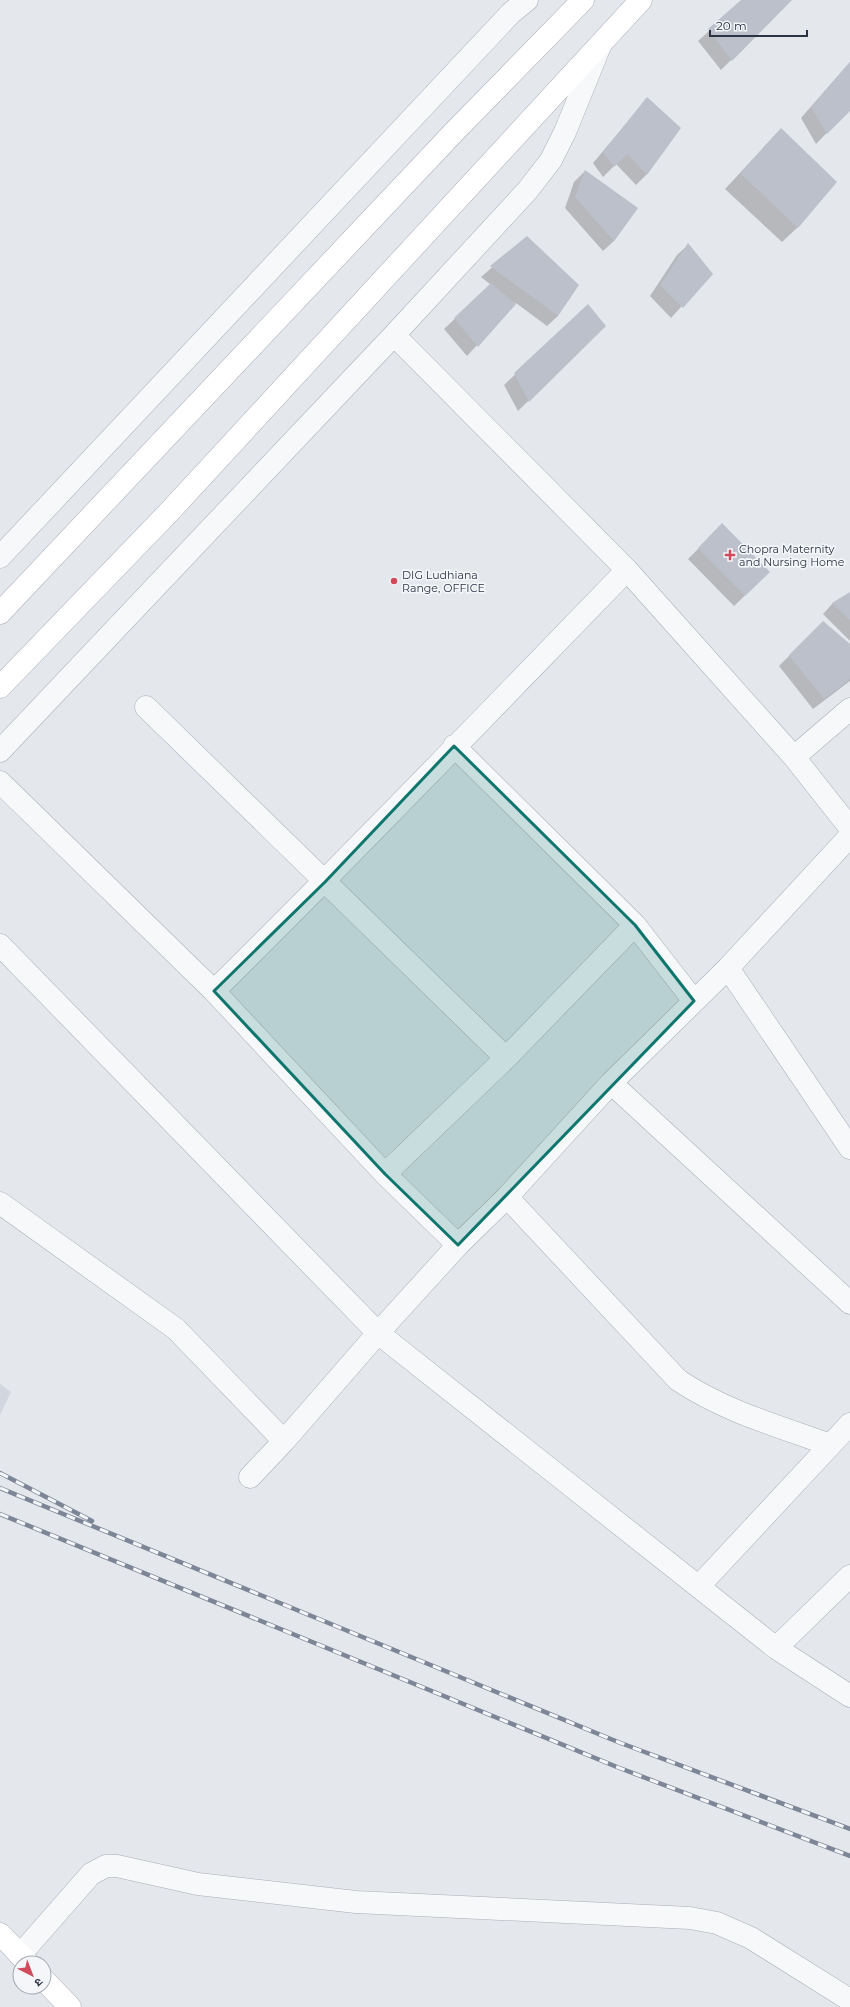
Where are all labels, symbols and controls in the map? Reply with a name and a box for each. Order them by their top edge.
scale bar [710,12,807,38]
text: 20 m [716,18,747,33]
place label: Chopra Maternity and Nursing Home [739,542,845,569]
marker: Chopra Maternity and Nursing Home [724,549,736,561]
place label: DIG Ludhiana Range, OFFICE [402,568,485,595]
marker: DIG Ludhiana Range, OFFICE [389,576,399,586]
north arrow [12,1955,52,1995]
text: उ [31,1975,46,1990]

